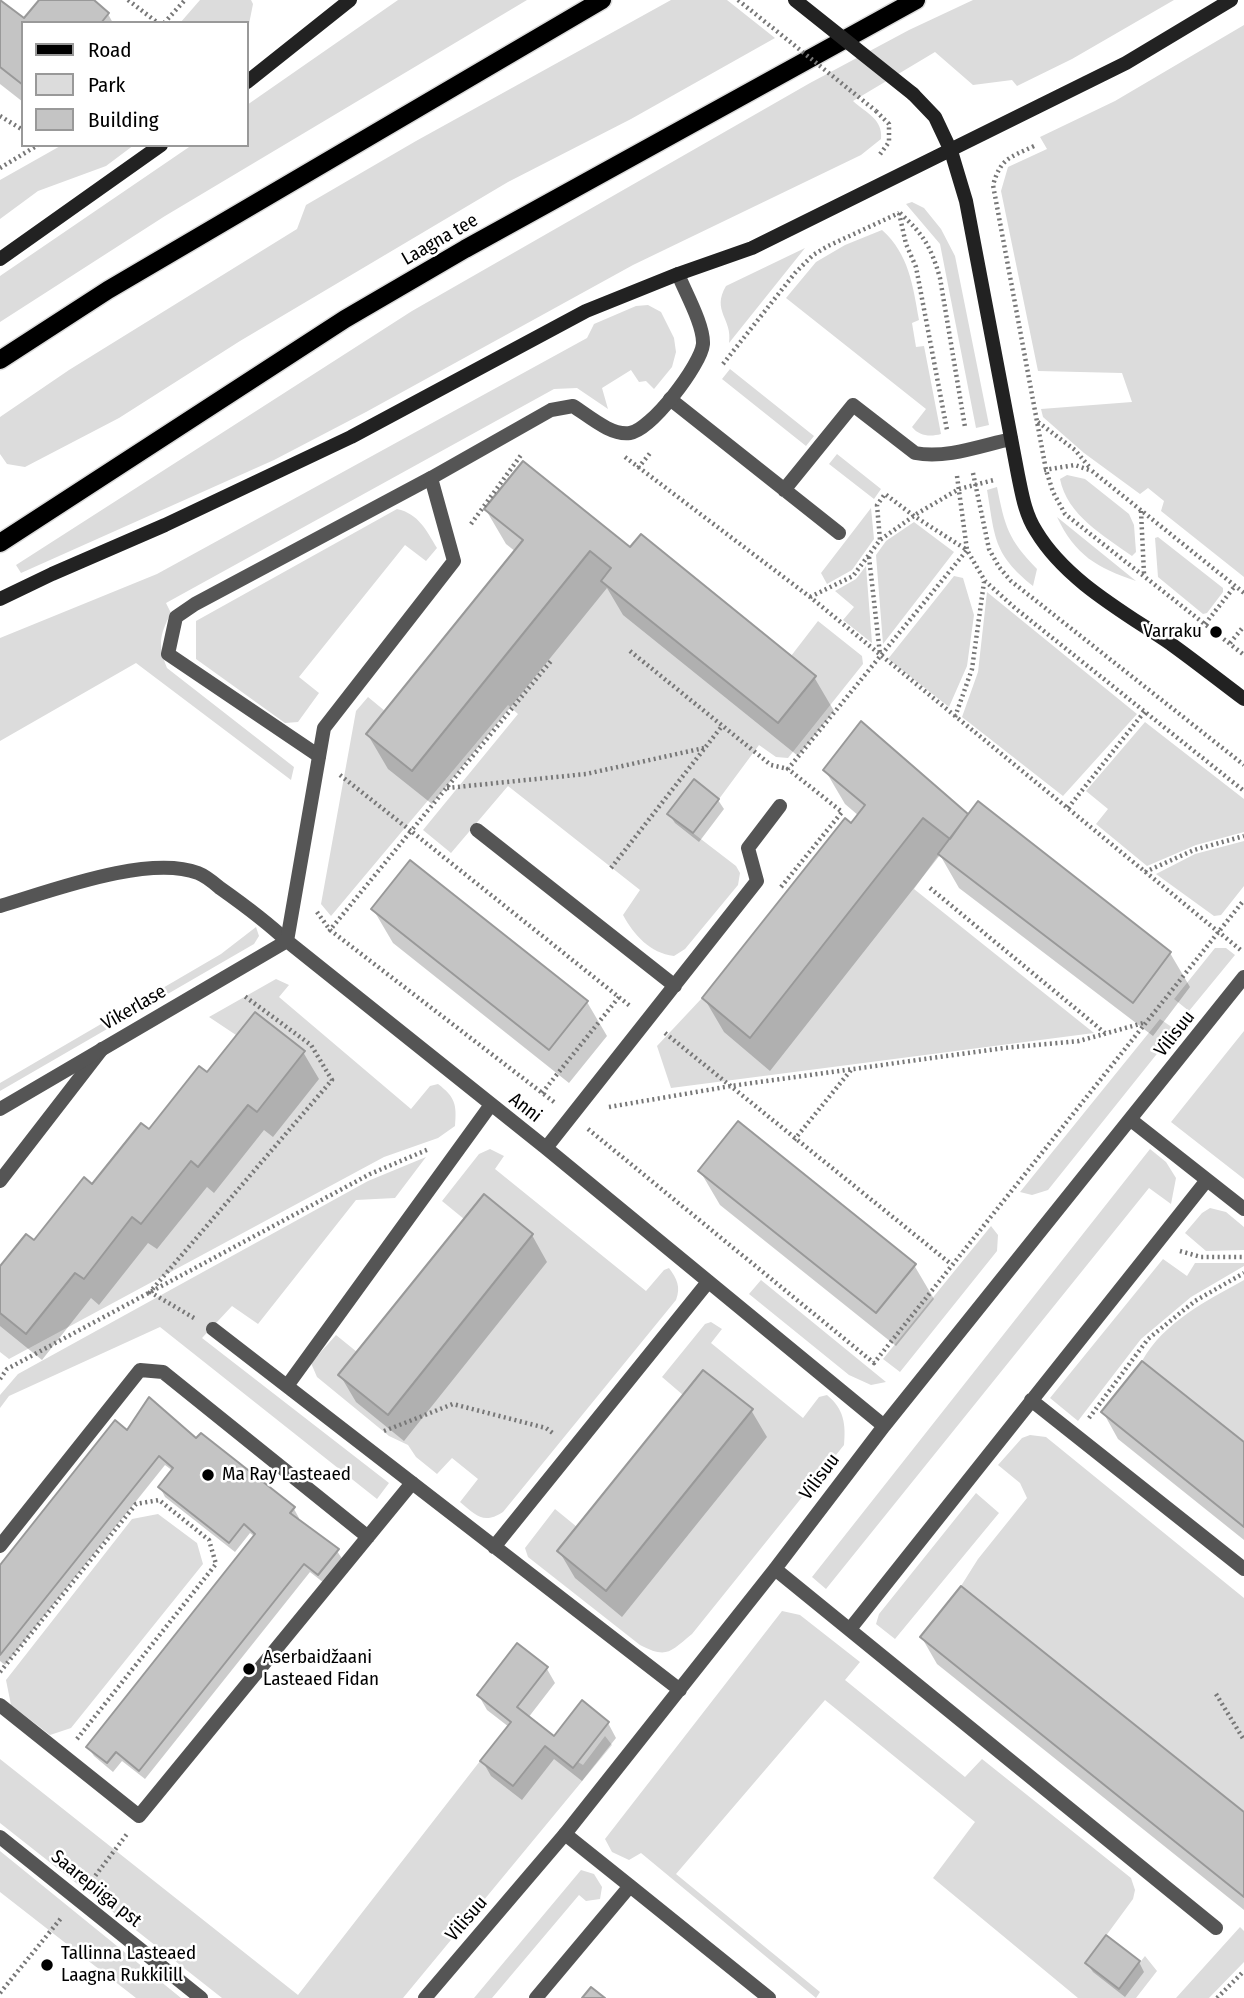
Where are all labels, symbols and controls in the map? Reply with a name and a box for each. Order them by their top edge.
legend [21,21,248,147]
text: Road [88,37,132,63]
text: Park [88,72,125,98]
text: Building [88,107,159,133]
street label: Laagna tee [398,209,482,271]
place label: Varraku [1143,621,1202,643]
marker: Varraku [1208,624,1224,640]
street label: Vikerlase [98,980,170,1036]
street label: Vilisuu [1150,1006,1200,1062]
street label: Anni [504,1088,546,1128]
street label: Vilisuu [795,1449,845,1505]
place label: Ma Ray Lasteaed [222,1464,351,1486]
marker: Ma Ray Lasteaed [200,1467,216,1483]
place label: Aserbaidžaani Lasteaed Fidan [263,1647,379,1691]
marker: Aserbaidžaani Lasteaed Fidan [241,1661,257,1677]
street label: Saarepiiga pst [46,1846,146,1932]
street label: Vilisuu [441,1892,493,1946]
place label: Tallinna Lasteaed Laagna Rukkilill [61,1943,196,1987]
marker: Tallinna Lasteaed Laagna Rukkilill [39,1957,55,1973]

